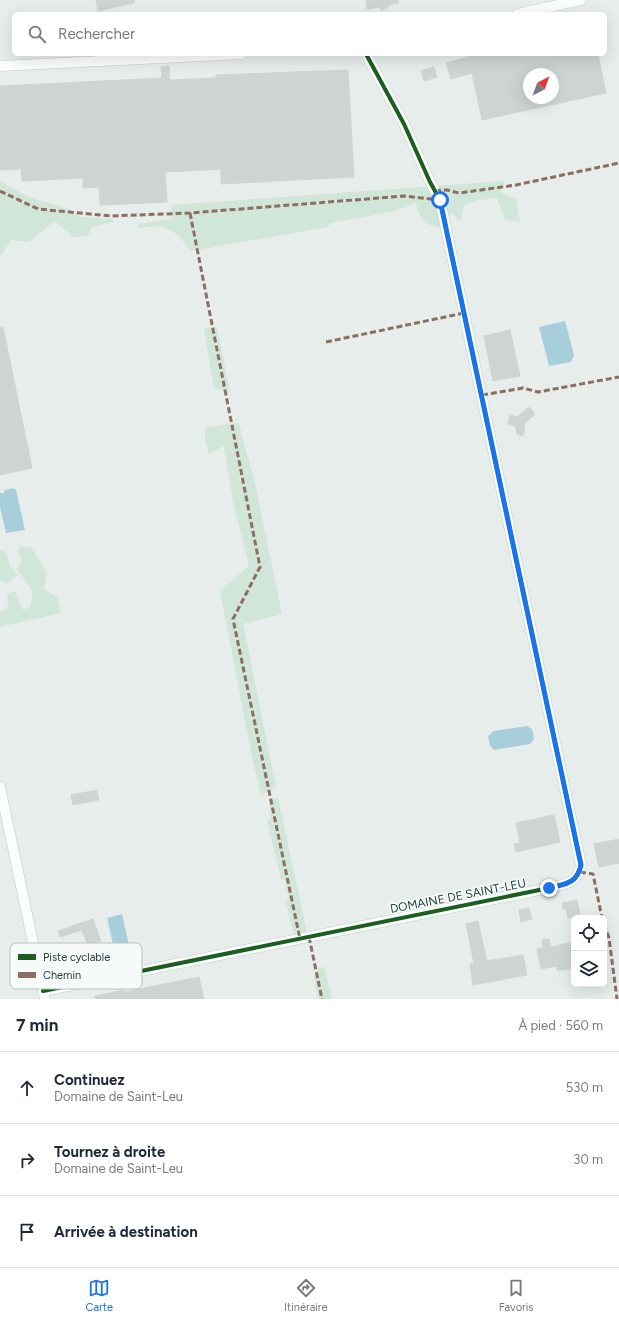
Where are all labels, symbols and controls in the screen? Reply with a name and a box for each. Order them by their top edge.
search box [12,12,607,56]
icon: search [26,23,48,45]
text: Rechercher [58,25,135,43]
north arrow [523,68,559,104]
route start [431,191,449,209]
street label: DOMAINE DE SAINT-LEU [389,876,527,916]
route end [540,879,558,897]
map controls [571,915,607,987]
button: locate [571,915,607,951]
legend [10,943,142,989]
text: Piste cyclable [43,951,110,964]
button: layers [571,951,607,987]
text: Chemin [43,969,81,982]
text: 7 min [16,1015,58,1035]
text: À pied · 560 m [518,1018,603,1033]
text: Continuez [54,1071,125,1089]
icon: ahead [16,1077,38,1099]
text: 530 m [566,1080,603,1095]
text: Domaine de Saint-Leu [54,1089,183,1104]
text: Tournez à droite [54,1143,165,1161]
icon: right [16,1149,38,1171]
text: 30 m [573,1152,603,1167]
text: Domaine de Saint-Leu [54,1161,183,1176]
icon: arrive [16,1221,38,1243]
text: Arrivée à destination [54,1223,198,1241]
tab: Carte [86,1277,113,1314]
tab: Itinéraire [284,1277,328,1314]
tab: Favoris [499,1277,533,1314]

